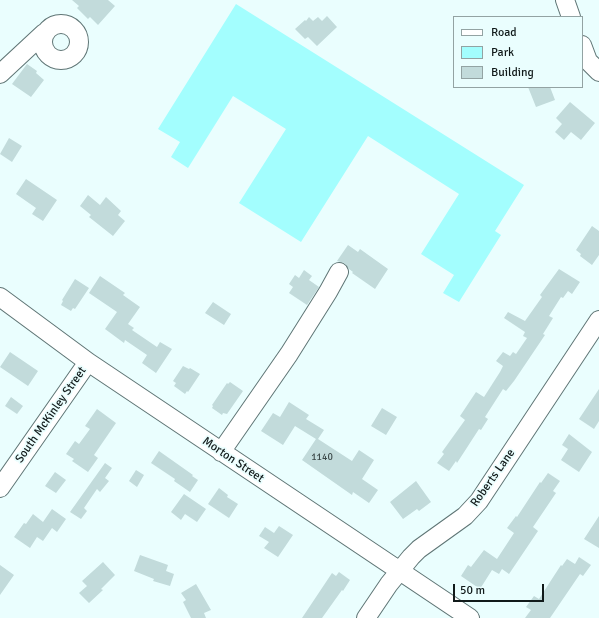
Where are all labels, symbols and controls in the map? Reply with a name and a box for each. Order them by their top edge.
legend [453,16,583,88]
text: Road [491,25,517,40]
text: Park [491,45,514,60]
text: Building [491,65,534,80]
street label: South McKinley Street [12,364,90,466]
street label: Morton Street [199,434,267,486]
street label: Roberts Lane [468,446,518,510]
house number: 1140 [311,451,333,463]
scale bar [455,576,546,602]
text: 50 m [460,583,485,598]

